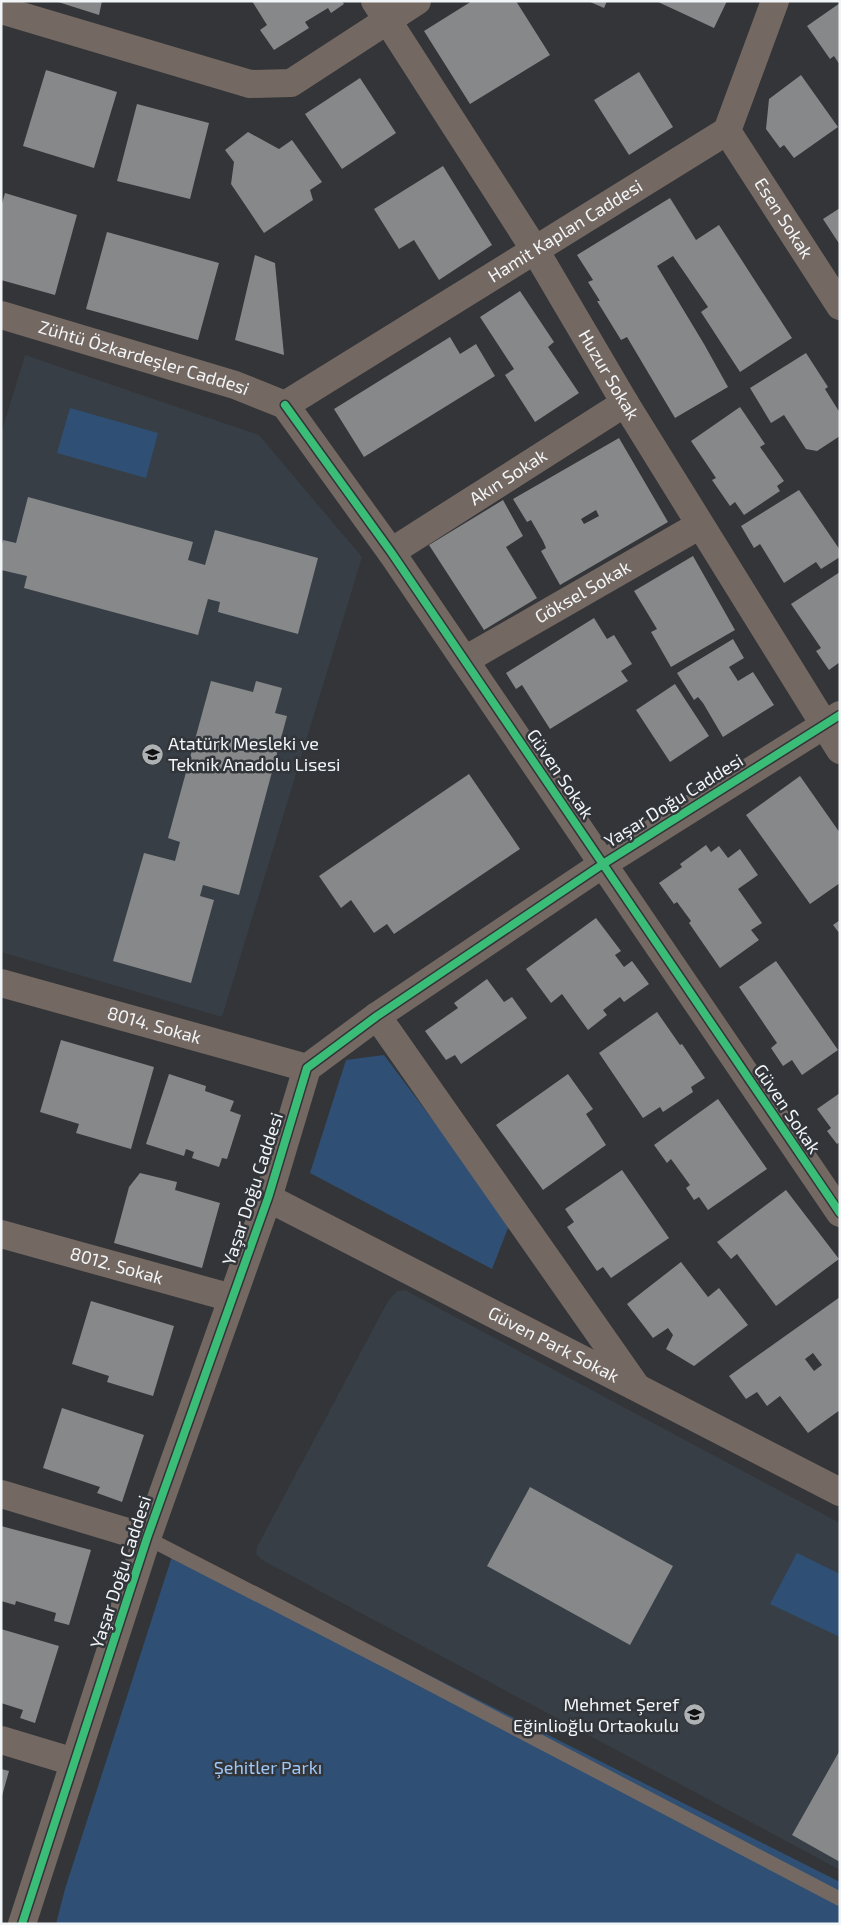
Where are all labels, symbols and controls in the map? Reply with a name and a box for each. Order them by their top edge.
street label: Esen Sokak [750,173,818,262]
street label: Hamit Kaplan Caddesi [483,174,646,287]
street label: Zühtü Özkardeşler Caddesi [36,315,252,399]
street label: Huzur Sokak [574,325,645,424]
street label: Akın Sokak [465,444,551,509]
street label: Göksel Sokak [531,555,634,628]
street label: Güven Sokak [523,724,599,823]
place label: Atatürk Mesleki ve Teknik Anadolu Lisesi [168,732,341,775]
school or university icon: Atatürk Mesleki ve Teknik Anadolu Lisesi [140,742,164,766]
street label: Yaşar Doğu Caddesi [600,749,747,853]
street label: 8014. Sokak [105,1001,204,1048]
street label: Güven Sokak [750,1059,826,1158]
street label: Yaşar Doğu Caddesi [217,1109,288,1268]
street label: 8012. Sokak [68,1242,166,1288]
street label: Güven Park Sokak [485,1301,623,1387]
street label: Yaşar Doğu Caddesi [85,1492,156,1651]
place label: Mehmet Şeref Eğinlioğlu Ortaokulu [513,1693,680,1736]
school or university icon: Mehmet Şeref Eğinlioğlu Ortaokulu [683,1703,707,1727]
park label: Şehitler Parkı [214,1756,322,1779]

